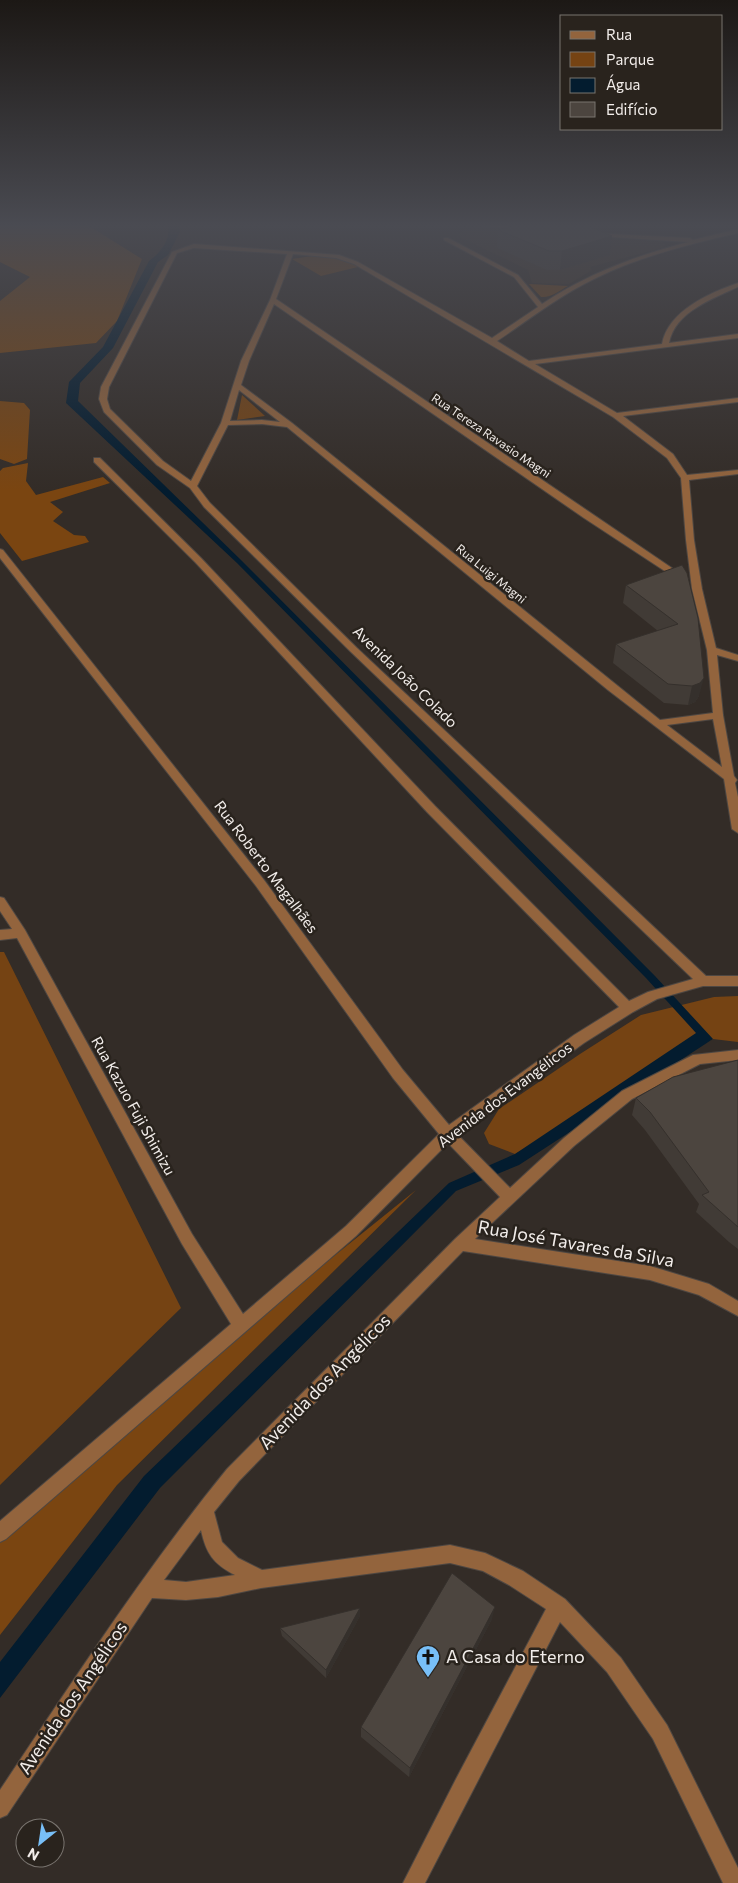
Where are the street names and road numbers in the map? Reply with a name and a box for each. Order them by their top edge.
street label: Rua Tereza Ravasio Magni [429,390,554,480]
street label: Rua Luigi Magni [454,541,529,606]
street label: Avenida João Colado [350,622,462,731]
street label: Rua Roberto Magalhães [211,797,323,936]
street label: Rua Kazuo Fuji Shimizu [88,1033,180,1178]
street label: Avenida dos Evangélicos [434,1038,575,1151]
street label: Rua José Tavares da Silva [476,1215,676,1271]
street label: Avenida dos Angélicos [254,1309,395,1454]
street label: Avenida dos Angélicos [13,1617,132,1778]

